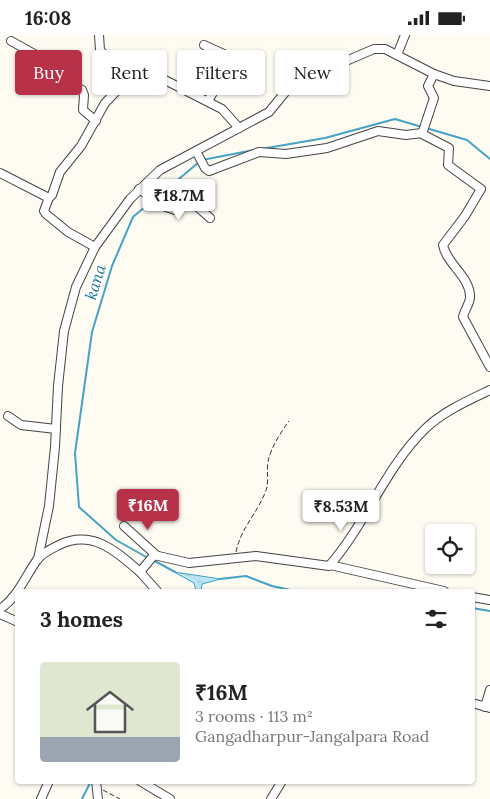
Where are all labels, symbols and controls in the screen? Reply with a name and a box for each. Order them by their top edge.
text: 16:08 [25,6,71,30]
chip: Buy [15,50,82,95]
chip: Rent [92,50,167,95]
chip: Filters [177,50,265,95]
chip: New [275,50,349,95]
pin: ₹18.7M [138,179,220,221]
text: ₹18.7M [153,185,205,205]
water label: kana [80,262,110,302]
pin: ₹16M [118,489,178,531]
pin: ₹8.53M [300,489,382,532]
text: ₹16M [128,495,168,515]
text: ₹8.53M [313,496,369,516]
map controls [425,524,475,574]
button: locate [425,524,475,574]
icon: filters [422,605,450,633]
text: 3 homes [40,606,123,633]
text: ₹16M [195,679,248,706]
icon: home [80,682,140,742]
text: 3 rooms · 113 m² [195,706,313,726]
text: Gangadharpur-Jangalpara Road [195,726,429,746]

